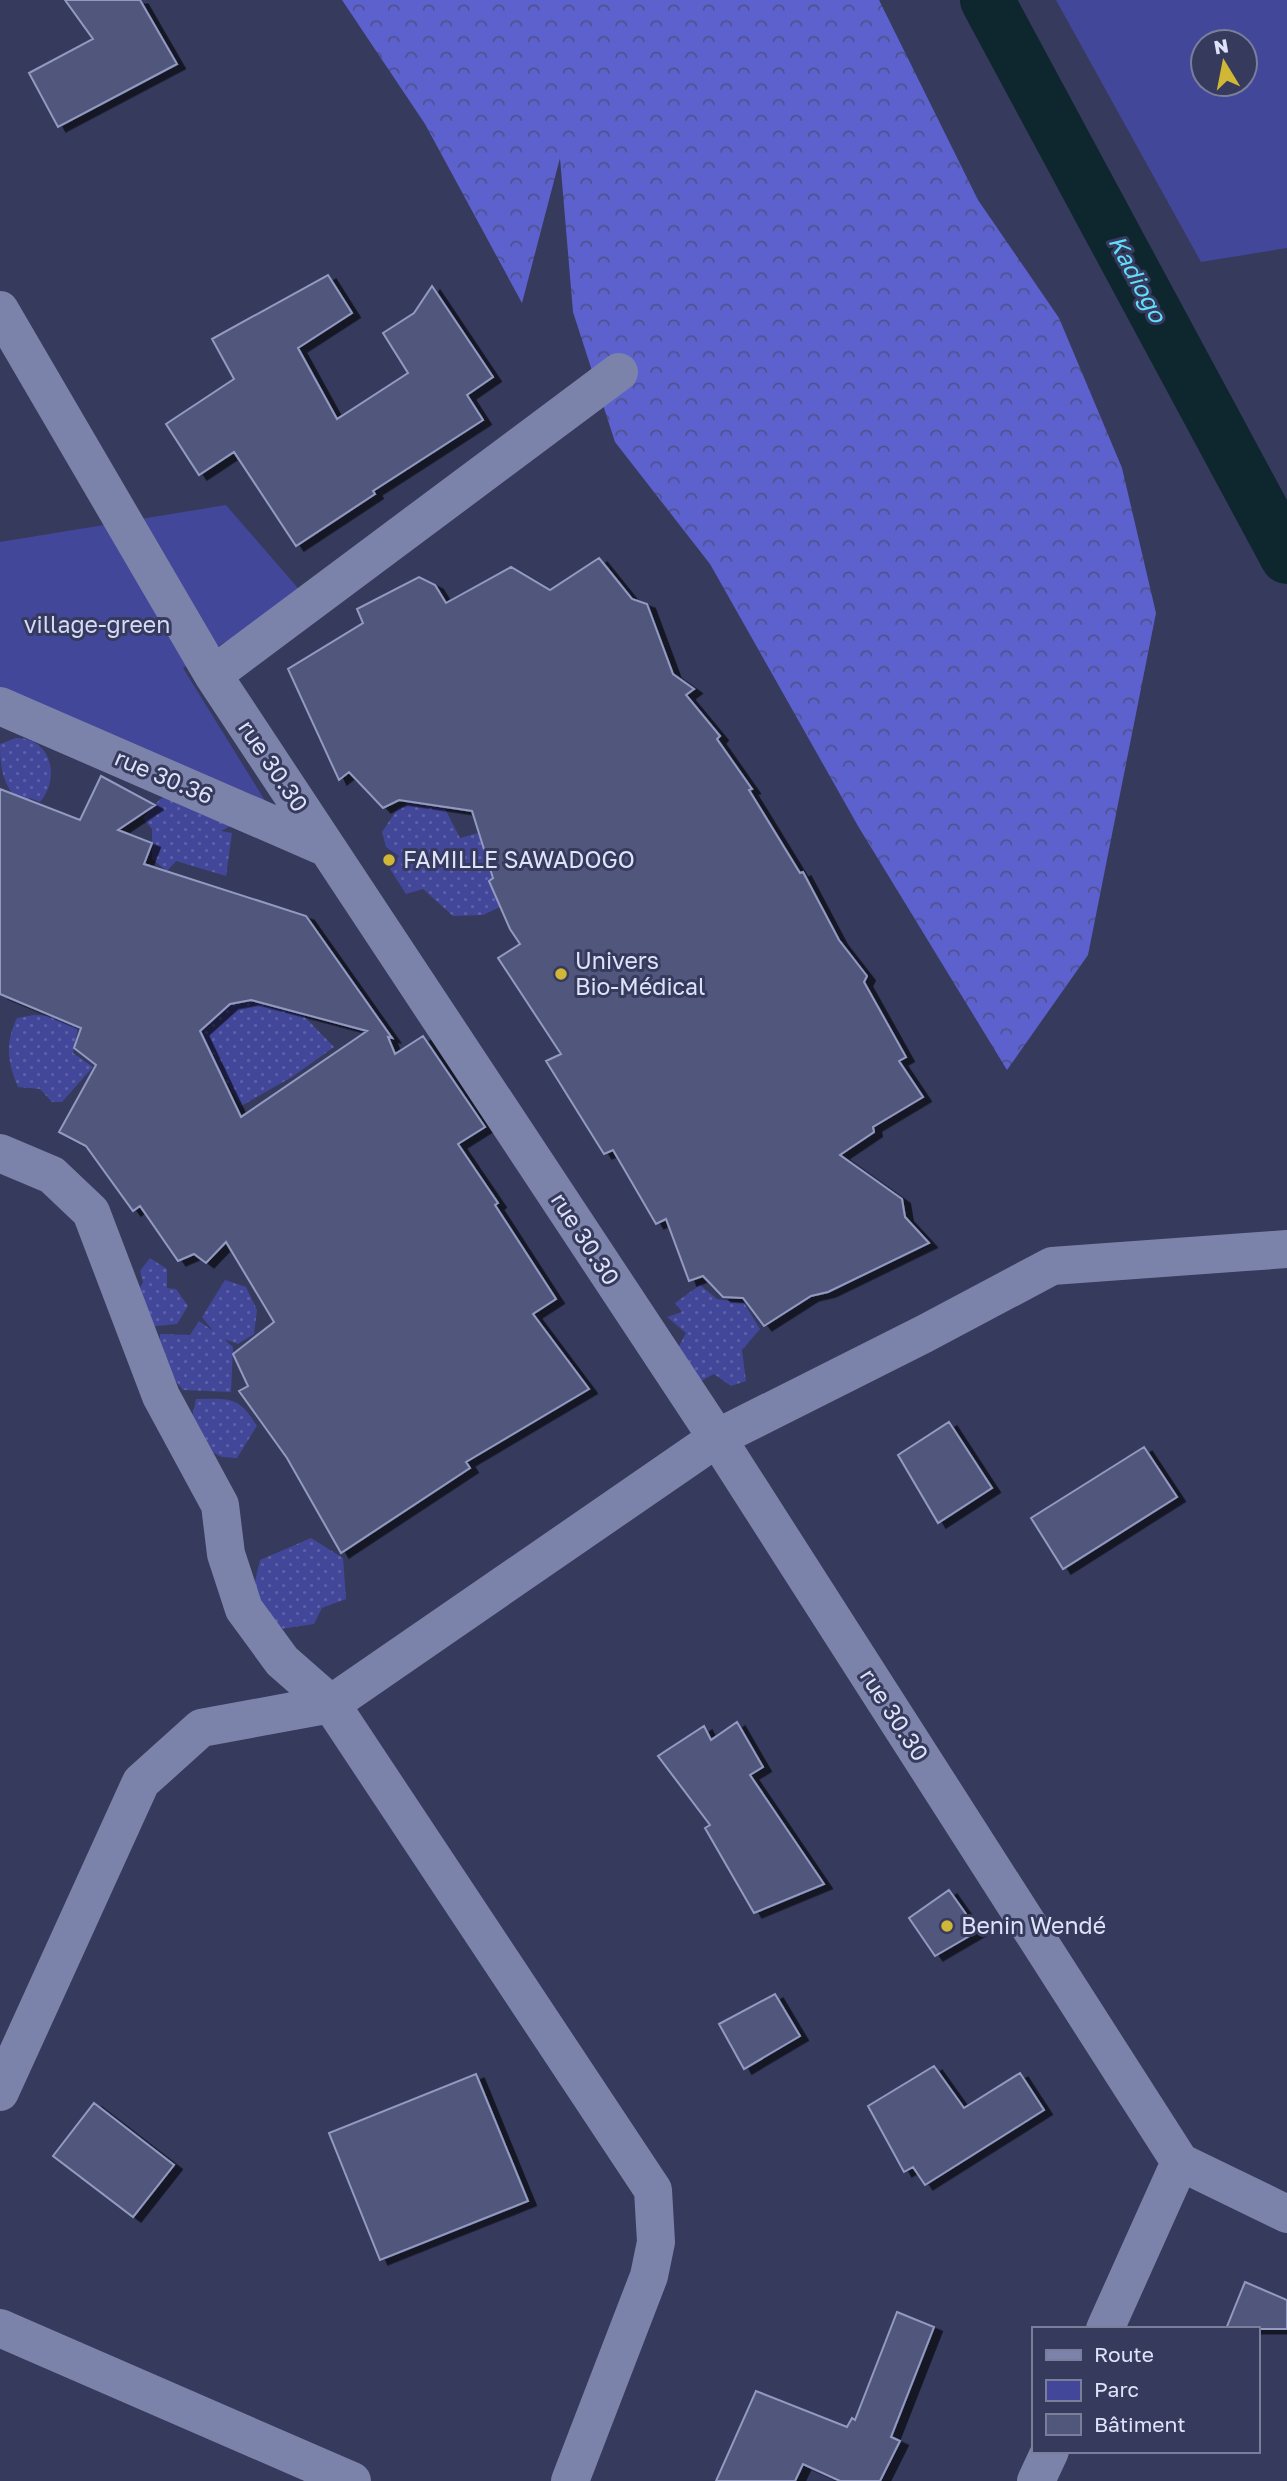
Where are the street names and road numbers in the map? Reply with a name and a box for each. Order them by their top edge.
street label: rue 30.30 [233,714,315,817]
street label: rue 30.36 [111,743,218,809]
street label: rue 30.30 [546,1187,626,1290]
street label: rue 30.30 [855,1663,935,1766]

